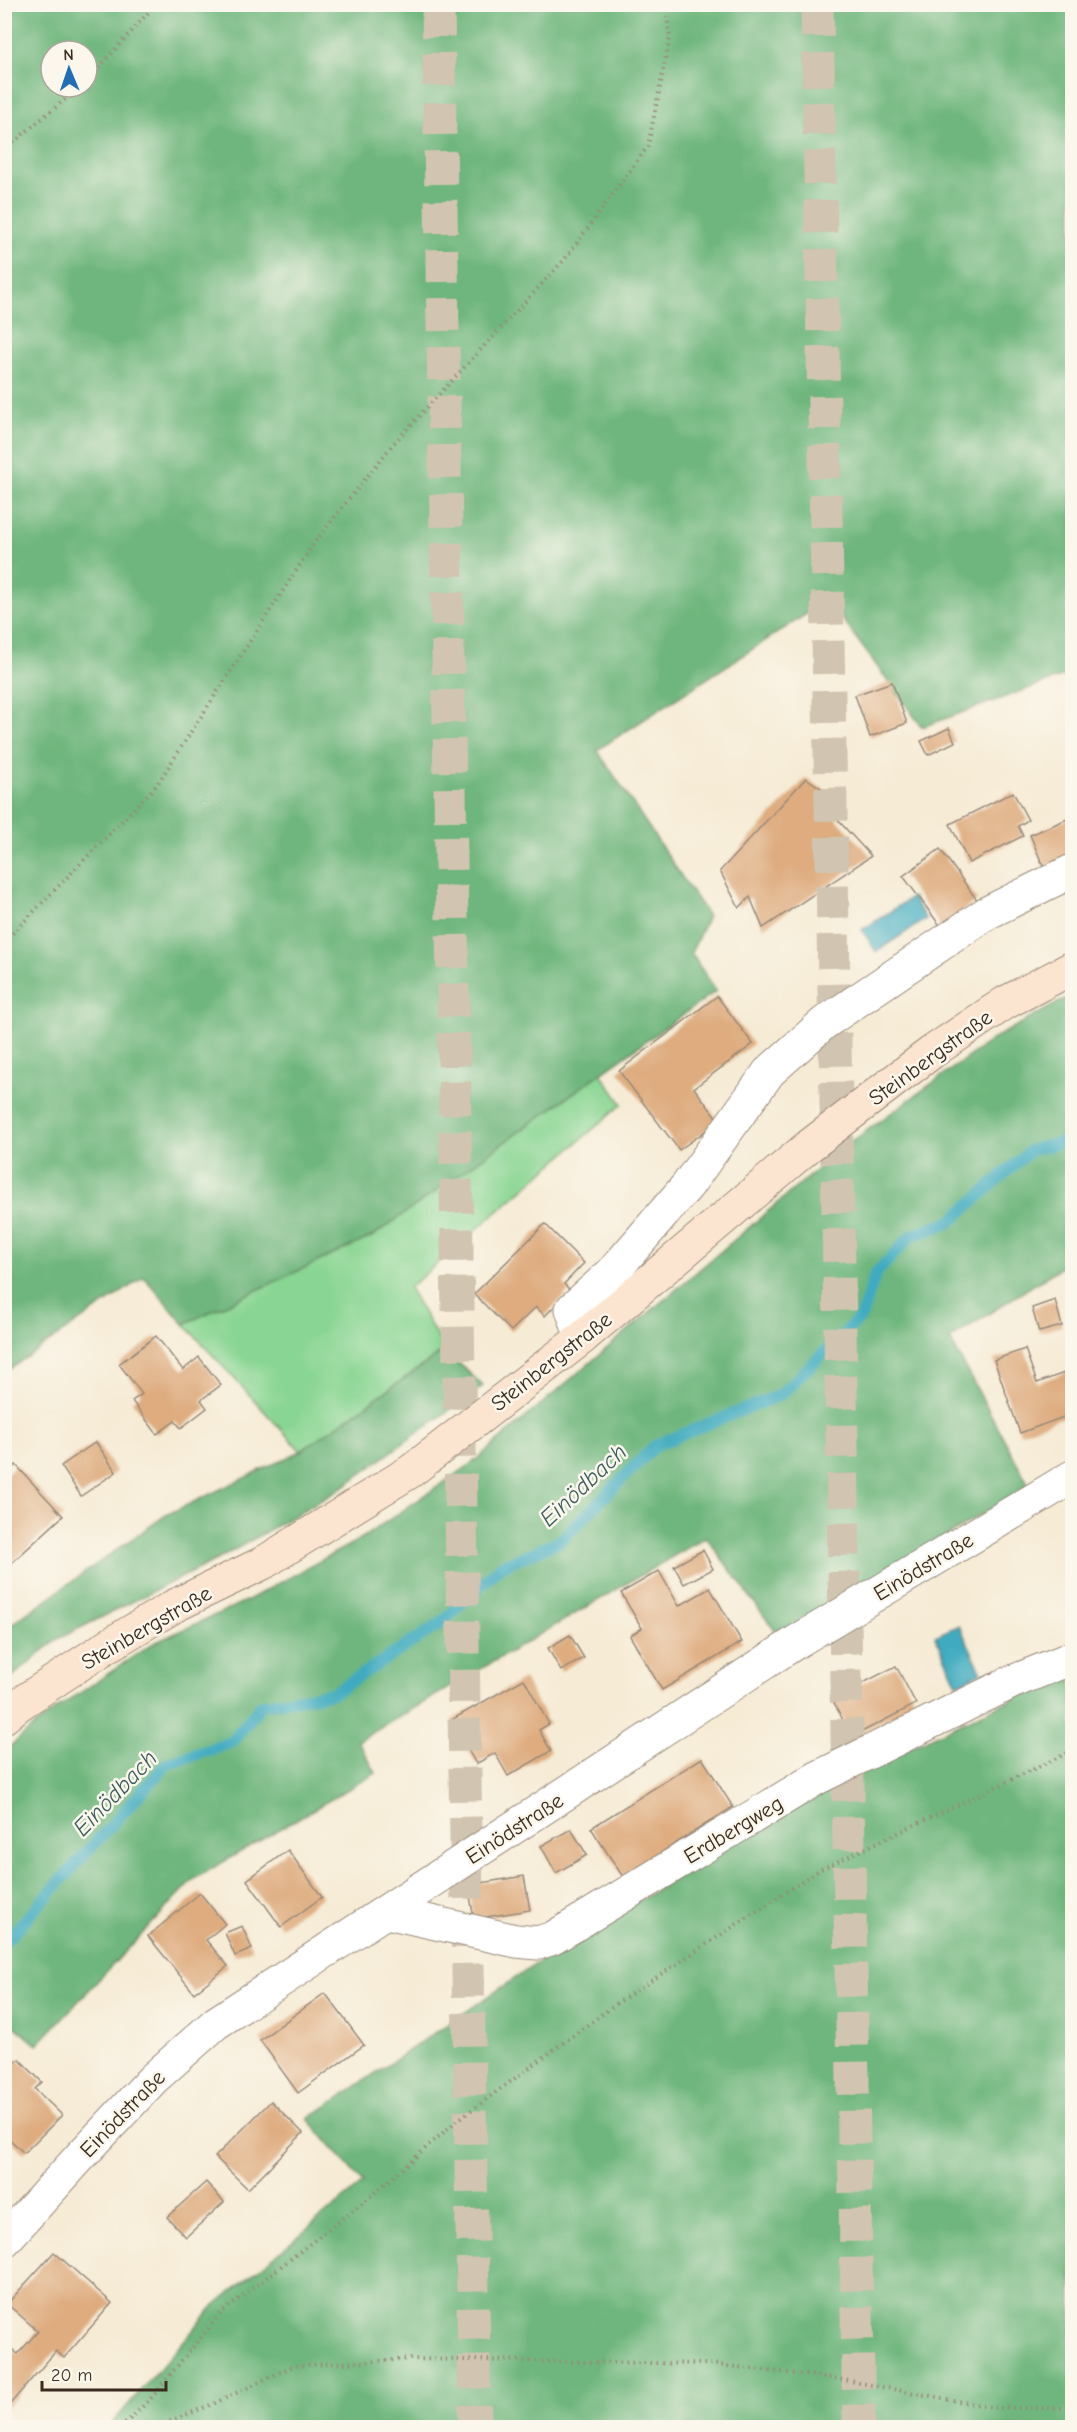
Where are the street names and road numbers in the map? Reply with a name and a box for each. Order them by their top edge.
street label: Steinbergstraße [864,1004,997,1111]
street label: Steinbergstraße [486,1307,617,1417]
street label: Einödstraße [869,1527,978,1607]
street label: Steinbergstraße [77,1580,216,1676]
street label: Einödstraße [461,1788,568,1870]
street label: Erdbergweg [679,1790,788,1870]
street label: Einödstraße [75,2065,171,2163]

